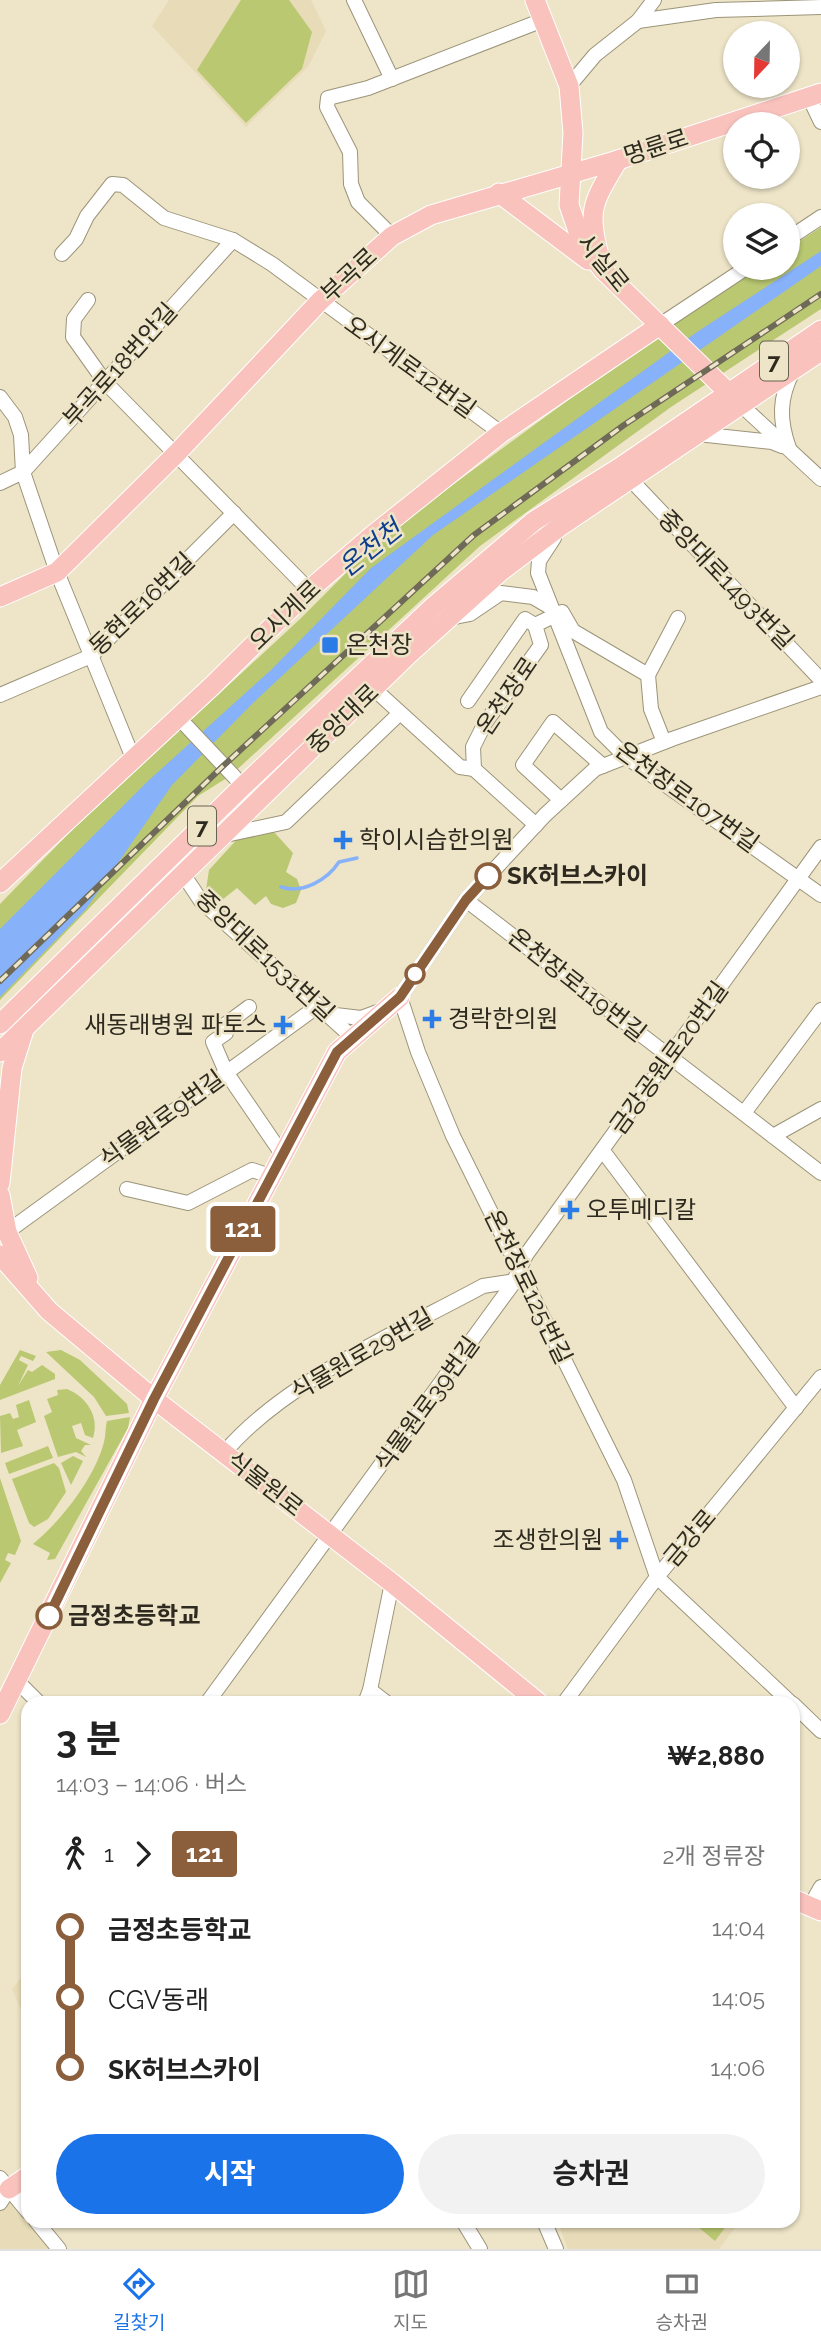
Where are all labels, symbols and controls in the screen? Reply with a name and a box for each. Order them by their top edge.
north arrow [723,21,800,98]
map controls [723,21,800,280]
button: locate [723,112,800,189]
street label: 명륜로 [620,122,692,171]
button: layers [723,203,800,280]
street label: 시실로 [571,228,636,298]
street label: 부곡로 [315,241,383,308]
street label: 부곡로18번안길 [56,297,183,433]
street label: 오시게로12번길 [339,309,482,424]
road number: 7 [760,342,788,380]
street label: 중앙대로1493번길 [652,504,800,655]
water label: 온천천 [333,512,410,582]
street label: 동현로16번길 [83,546,200,661]
street label: 오시게로 [243,574,326,656]
place label: 온천장 [346,630,412,659]
marker: 온천장 [320,635,340,655]
street label: 온천장로 [470,651,543,740]
street label: 중앙대로 [301,678,384,760]
street label: 온천장로107번길 [610,735,765,858]
road number: 7 [188,806,216,846]
place label: 학이시습한의원 [359,825,514,854]
marker: 학이시습한의원 [333,830,353,850]
place label: SK허브스카이 [507,861,648,890]
marker: SK허브스카이 [475,863,501,889]
street label: 중앙대로1531번길 [190,884,341,1027]
street label: 온천장로119번길 [503,922,652,1047]
unlabelled marker [405,964,425,984]
street label: 금강공원로20번길 [603,976,734,1140]
place label: 경락한의원 [448,1004,558,1033]
marker: 경락한의원 [422,1009,442,1029]
place label: 새동래병원 파토스 [84,1010,267,1039]
marker: 새동래병원 파토스 [273,1015,293,1035]
street label: 식물원로9번길 [94,1064,230,1173]
place label: 오투메디칼 [586,1195,696,1224]
marker: 오투메디칼 [560,1200,580,1220]
street label: 온천장로125번길 [479,1205,578,1369]
line badge: 121 [203,1206,283,1252]
text: 121 [224,1214,262,1243]
street label: 식물원로29번길 [286,1301,438,1406]
street label: 식물원로39번길 [368,1331,485,1477]
street label: 식물원로 [222,1445,309,1522]
street label: 금강로 [657,1503,722,1572]
place label: 조생한의원 [493,1525,603,1554]
marker: 조생한의원 [609,1530,629,1550]
place label: 금정초등학교 [68,1601,200,1630]
marker: 금정초등학교 [36,1603,62,1629]
text: 3 분 [56,1716,121,1761]
text: ₩2,880 [667,1741,765,1771]
text: 14:03 – 14:06 · 버스 [56,1770,247,1797]
icon: walk [56,1835,94,1873]
icon: forward [124,1835,162,1873]
text: 121 [186,1839,223,1868]
text: 1 [104,1840,114,1867]
text: 2개 정류장 [663,1842,765,1869]
text: 14:04 [712,1914,765,1941]
text: 금정초등학교 [108,1915,252,1945]
text: 14:05 [712,1984,765,2011]
text: CGV동래 [108,1985,209,2015]
text: 14:06 [710,2054,765,2081]
text: SK허브스카이 [108,2055,261,2085]
button: 시작 [56,2134,404,2214]
button: 승차권 [418,2134,765,2214]
tab: 길찾기 [113,2265,165,2334]
tab: 지도 [392,2265,430,2334]
tab: 승차권 [656,2265,708,2334]

